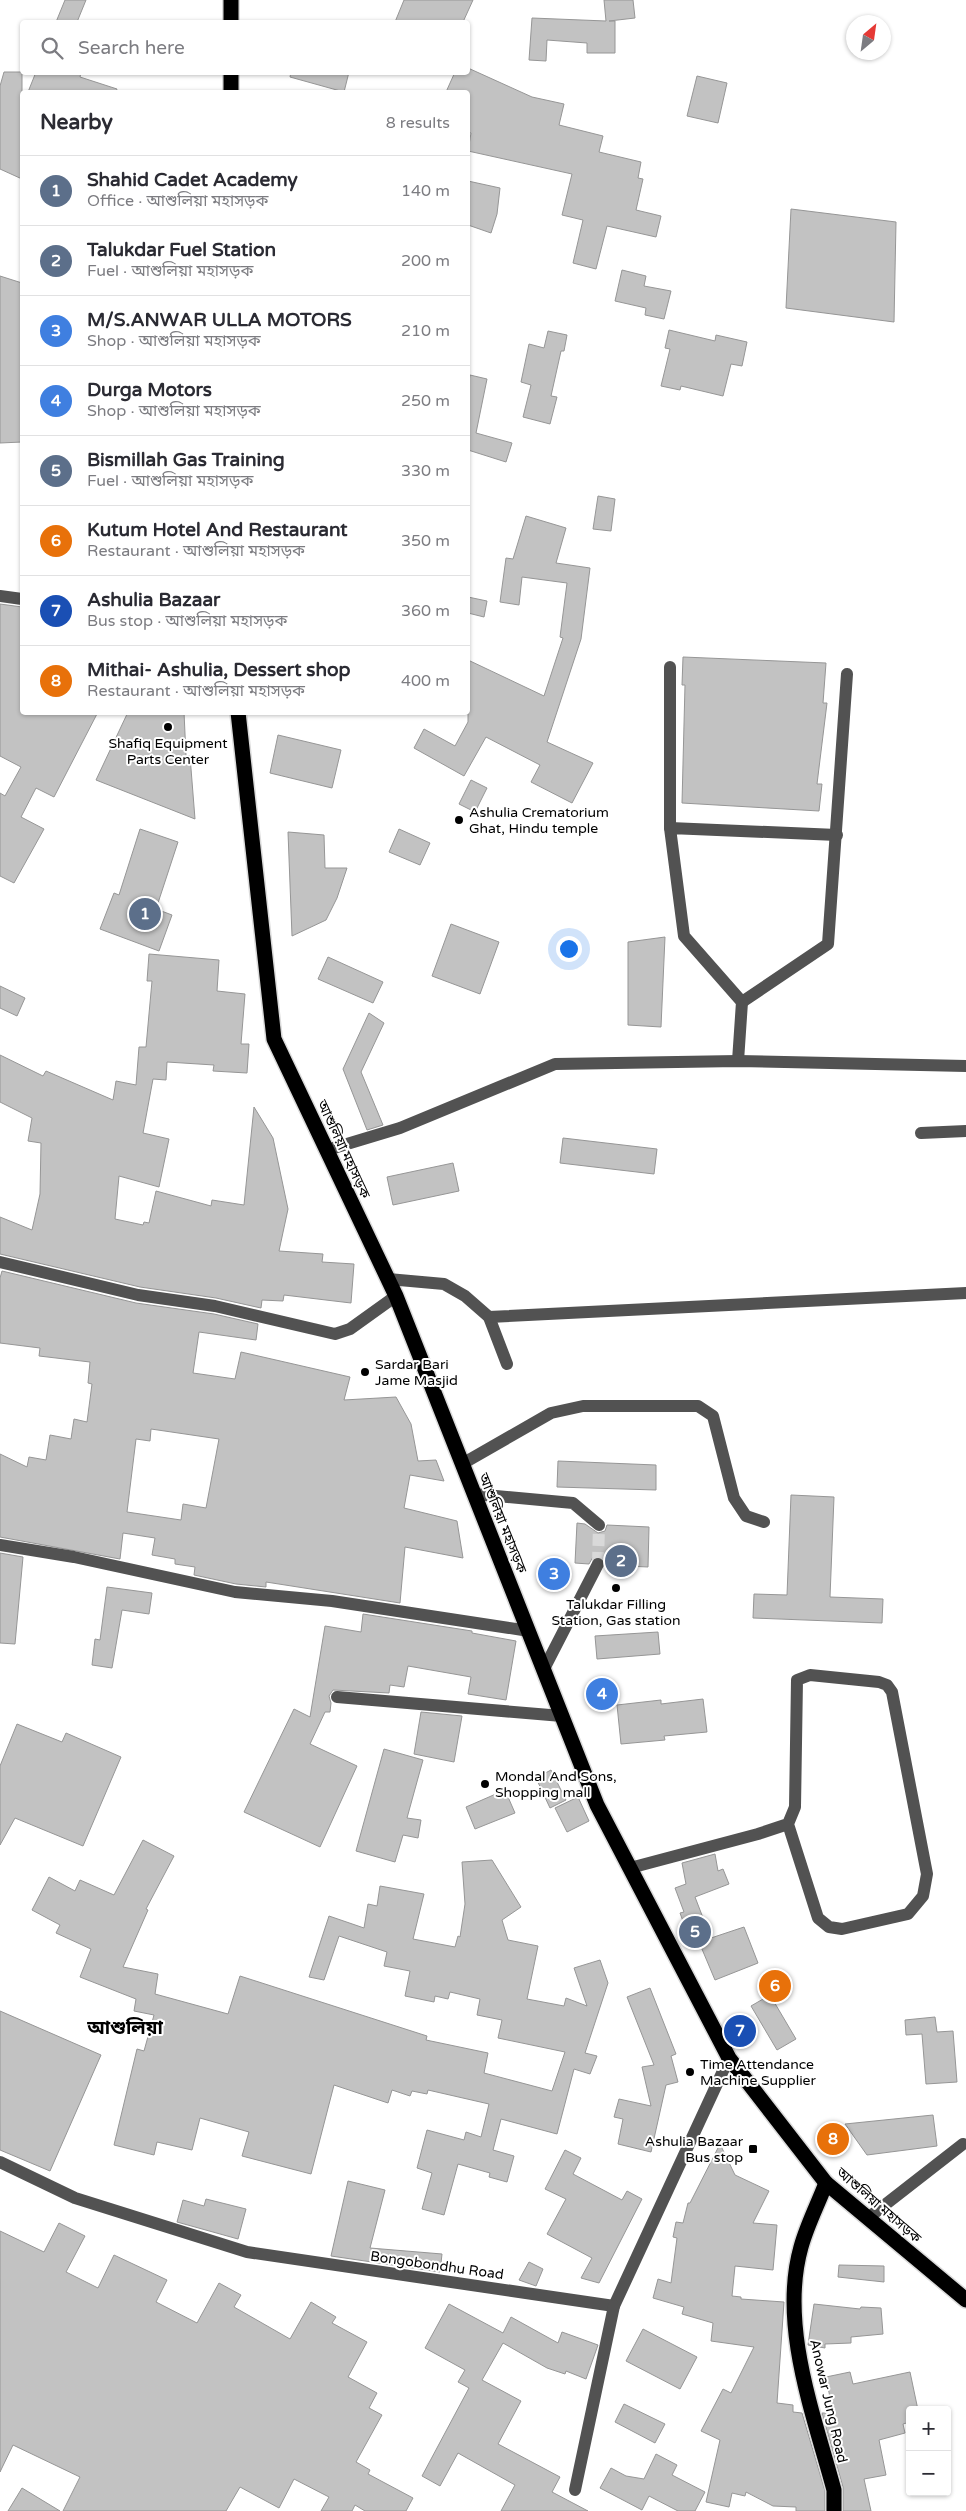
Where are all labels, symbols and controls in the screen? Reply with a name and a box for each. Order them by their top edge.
north arrow [846,15,891,60]
search box [20,20,470,75]
icon: search [38,34,66,62]
text: Search here [78,37,185,59]
text: Nearby [40,110,113,135]
text: 8 results [386,113,450,133]
text: Shahid Cadet Academy [87,169,298,191]
text: 1 [51,181,61,201]
text: 140 m [401,181,450,201]
text: Office · আশুলিয়া মহাসড়ক [87,191,268,211]
text: Talukdar Fuel Station [87,239,276,261]
text: 2 [51,251,61,271]
text: 200 m [401,251,450,271]
text: Fuel · আশুলিয়া মহাসড়ক [87,261,253,281]
text: M/S.ANWAR ULLA MOTORS [87,309,352,331]
text: 3 [51,321,61,341]
text: 210 m [401,321,450,341]
text: Shop · আশুলিয়া মহাসড়ক [87,331,261,351]
text: Durga Motors [87,379,212,401]
text: 4 [51,391,61,411]
text: 250 m [401,391,450,411]
text: Shop · আশুলিয়া মহাসড়ক [87,401,261,421]
text: Bismillah Gas Training [87,449,285,471]
text: 5 [51,461,61,481]
text: 330 m [401,461,450,481]
text: Fuel · আশুলিয়া মহাসড়ক [87,471,253,491]
text: Kutum Hotel And Restaurant [87,519,348,541]
text: 6 [51,531,61,551]
text: 350 m [401,531,450,551]
text: Restaurant · আশুলিয়া মহাসড়ক [87,541,305,561]
text: Ashulia Bazaar [87,589,220,611]
text: 7 [51,601,61,621]
text: 360 m [401,601,450,621]
text: Bus stop · আশুলিয়া মহাসড়ক [87,611,287,631]
text: Mithai- Ashulia, Dessert shop [87,659,351,681]
text: 8 [51,671,61,691]
text: 400 m [401,671,450,691]
text: Restaurant · আশুলিয়া মহাসড়ক [87,681,305,701]
marker: Shafiq Equipment Parts Center [162,721,174,733]
place label: Shafiq Equipment Parts Center [108,735,228,768]
place label: Ashulia Crematorium Ghat, Hindu temple [469,804,609,837]
marker: Ashulia Crematorium Ghat, Hindu temple [453,814,465,826]
pin: 1 [129,895,161,933]
your location [556,936,582,962]
street label: আশুলিয়া মহাসড়ক [313,1096,374,1202]
place label: Sardar Bari Jame Masjid [375,1356,458,1389]
marker: Sardar Bari Jame Masjid [359,1366,371,1378]
street label: আশুলিয়া মহাসড়ক [474,1470,531,1576]
pin: 2 [605,1542,637,1580]
pin: 3 [538,1555,570,1593]
marker: Talukdar Filling Station, Gas station [610,1582,622,1594]
place label: Talukdar Filling Station, Gas station [552,1596,680,1629]
pin: 4 [586,1675,618,1713]
place label: Mondal And Sons, Shopping mall [495,1768,617,1801]
marker: Mondal And Sons, Shopping mall [479,1778,491,1790]
pin: 5 [679,1913,711,1951]
pin: 6 [759,1967,791,2005]
pin: 7 [724,2012,756,2050]
district label: আশুলিয়া [86,2017,163,2039]
place label: Time Attendance Machine Supplier [700,2056,817,2089]
marker: Time Attendance Machine Supplier [684,2066,696,2078]
pin: 8 [817,2120,849,2158]
place label: Ashulia Bazaar Bus stop [645,2133,744,2166]
marker: Ashulia Bazaar Bus stop [747,2143,759,2155]
street label: আশুলিয়া মহাসড়ক [832,2163,925,2247]
street label: Bongobondhu Road [369,2248,505,2283]
street label: Anowar Jung Road [806,2338,851,2465]
map controls [906,2406,951,2496]
button: + [906,2406,951,2451]
button: − [906,2451,951,2496]

